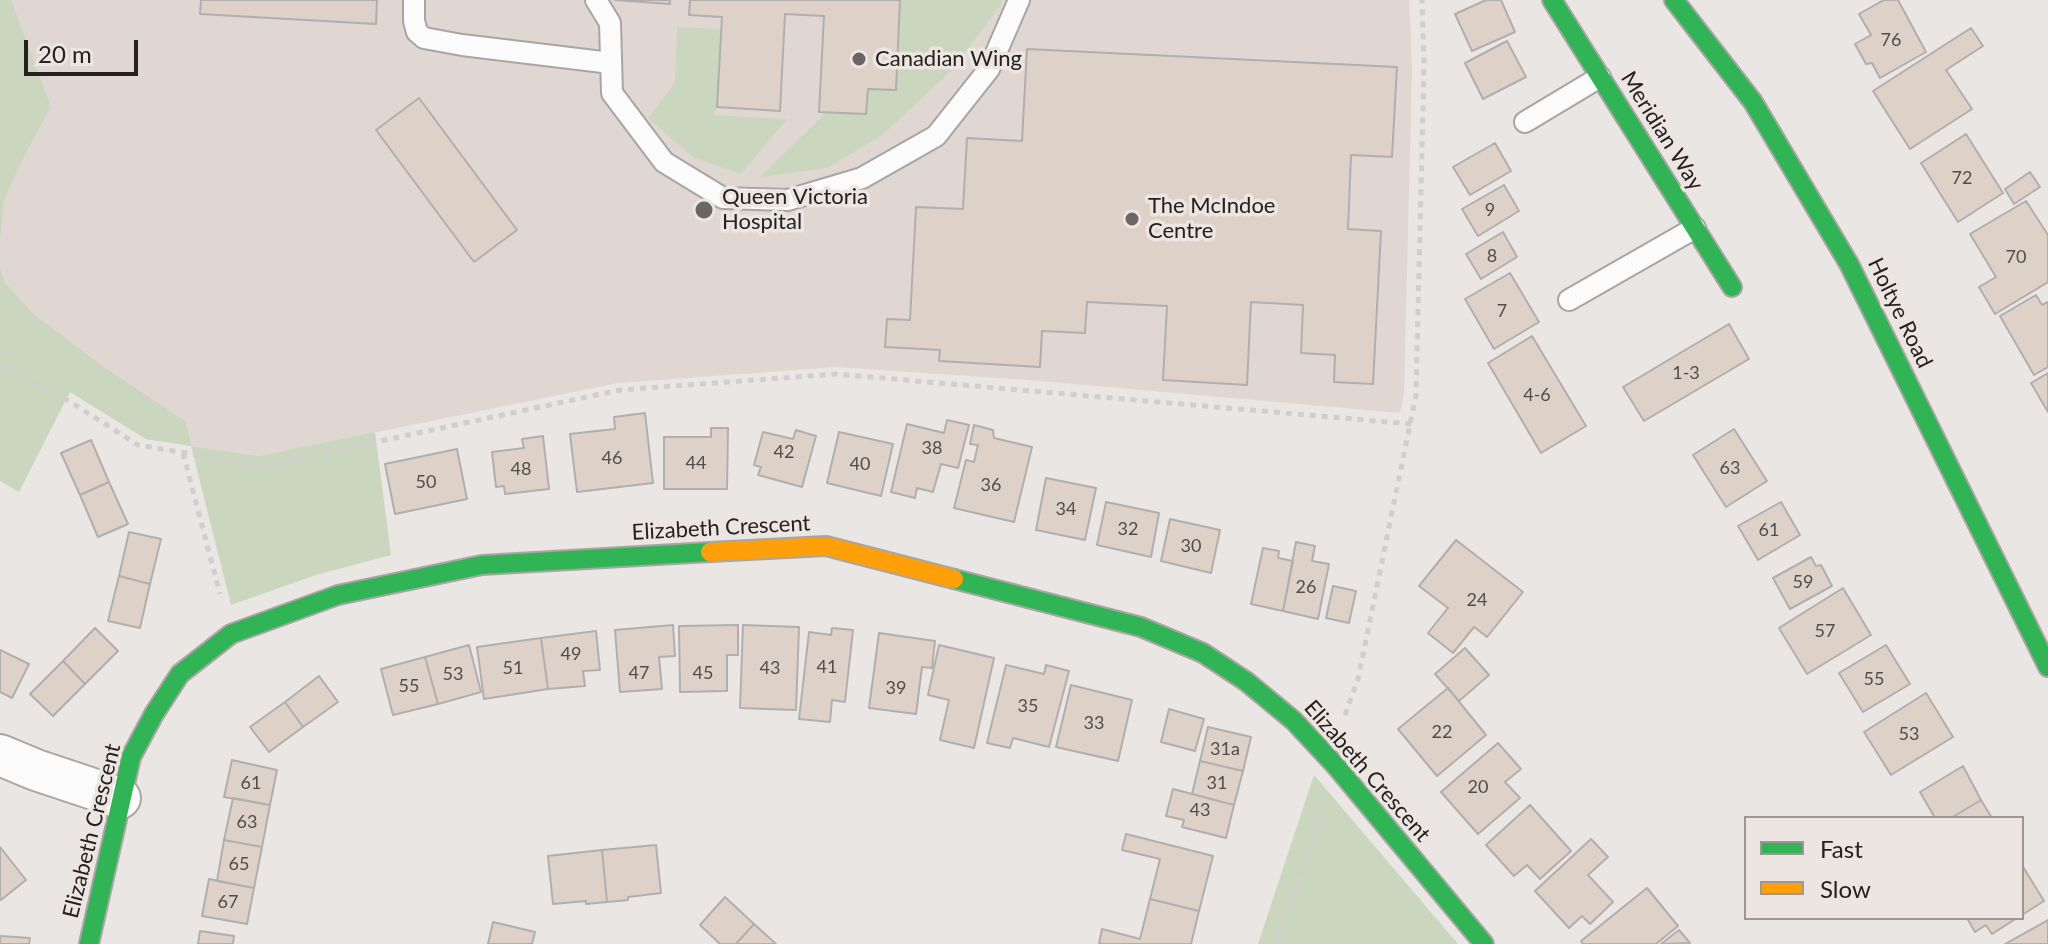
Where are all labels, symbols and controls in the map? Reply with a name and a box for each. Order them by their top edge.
scale bar [28,24,142,74]
house number: 76 [1881,29,1901,51]
text: 20 m [38,39,92,68]
place label: Canadian Wing [875,46,1022,72]
marker: Canadian Wing [850,50,868,68]
street label: Meridian Way [1615,67,1709,195]
house number: 72 [1952,167,1972,189]
place label: Queen Victoria Hospital [722,184,868,236]
place label: The McIndoe Centre [1148,193,1275,244]
marker: Queen Victoria Hospital [693,199,715,221]
house number: 9 [1485,199,1495,221]
marker: The McIndoe Centre [1123,210,1141,228]
house number: 8 [1487,245,1497,267]
house number: 70 [2006,246,2026,268]
street label: Holtye Road [1862,254,1938,372]
house number: 7 [1497,300,1507,322]
house number: 1-3 [1672,362,1700,384]
house number: 4-6 [1523,384,1551,406]
house number: 38 [922,437,942,459]
house number: 42 [774,441,794,463]
house number: 46 [602,447,622,469]
house number: 44 [686,452,706,474]
house number: 40 [850,453,870,475]
house number: 63 [1720,457,1740,479]
house number: 48 [511,458,531,480]
house number: 50 [416,471,436,493]
house number: 36 [981,474,1001,496]
house number: 34 [1056,498,1076,520]
street label: Elizabeth Crescent [631,510,811,546]
house number: 32 [1118,518,1138,540]
house number: 61 [1759,519,1779,541]
house number: 30 [1181,535,1201,557]
house number: 59 [1793,571,1813,593]
house number: 26 [1296,576,1316,598]
house number: 24 [1467,589,1487,611]
house number: 57 [1815,620,1835,642]
house number: 49 [561,643,581,665]
house number: 41 [817,656,837,678]
house number: 51 [503,657,523,679]
house number: 43 [760,657,780,679]
house number: 47 [629,662,649,684]
house number: 45 [693,662,713,684]
house number: 53 [443,663,463,685]
house number: 55 [1864,668,1884,690]
house number: 55 [399,675,419,697]
house number: 39 [886,677,906,699]
house number: 35 [1018,695,1038,717]
street label: Elizabeth Crescent [1298,695,1436,847]
house number: 33 [1084,712,1104,734]
house number: 22 [1432,721,1452,743]
house number: 53 [1899,723,1919,745]
house number: 31a [1210,738,1240,760]
street label: Elizabeth Crescent [58,741,126,921]
house number: 61 [241,772,261,794]
house number: 31 [1207,772,1227,794]
house number: 20 [1468,776,1488,798]
house number: 43 [1190,799,1210,821]
house number: 63 [237,811,257,833]
legend [1744,816,2024,920]
text: Fast [1820,834,1863,863]
house number: 65 [229,853,249,875]
text: Slow [1820,874,1871,903]
house number: 67 [218,891,238,913]

